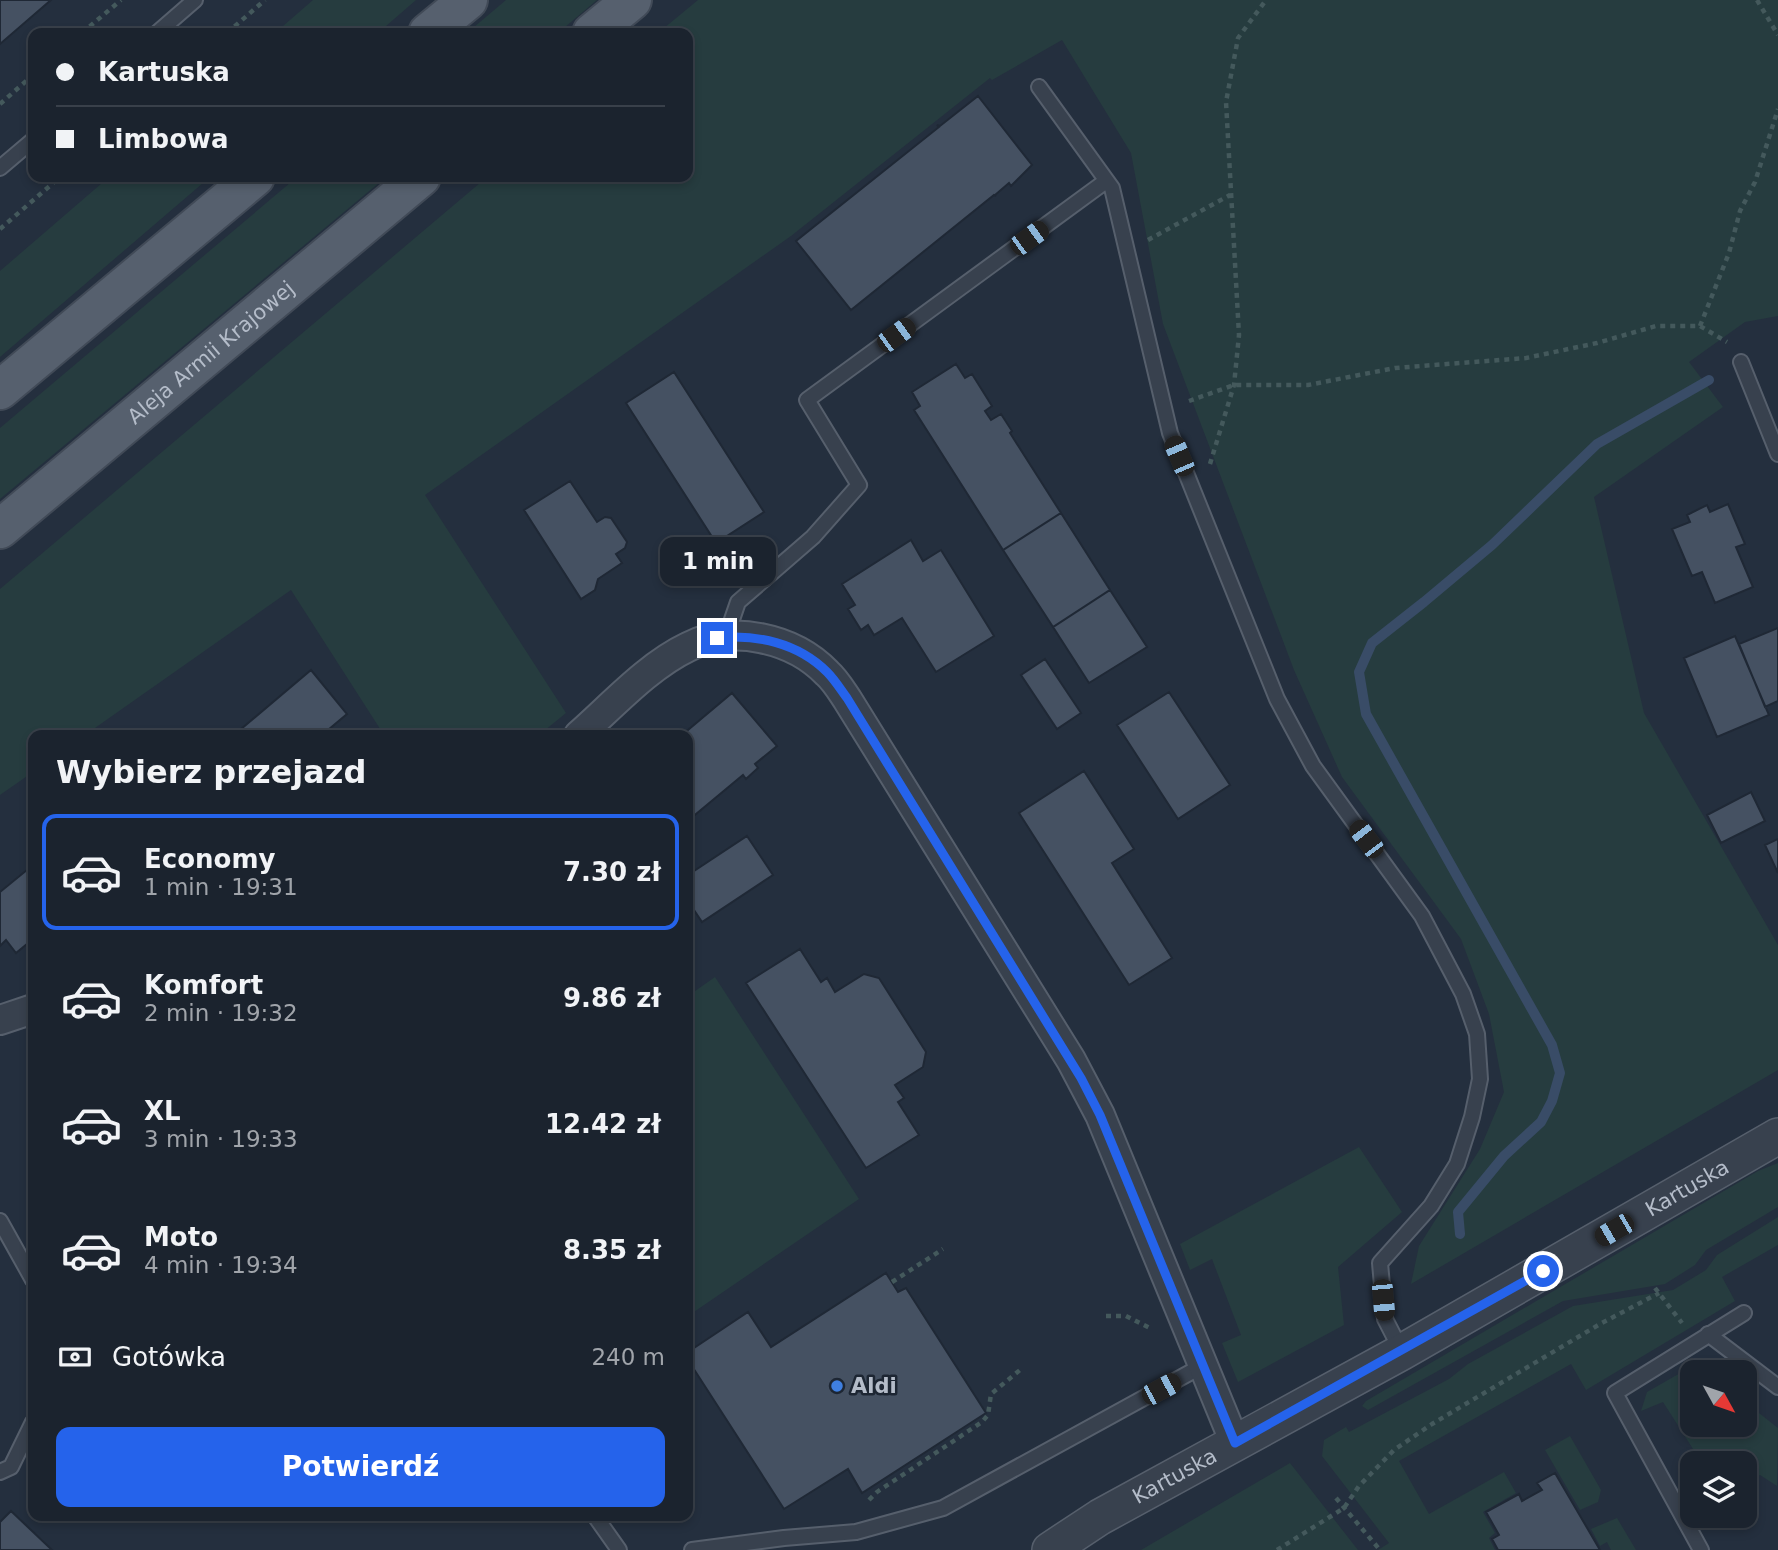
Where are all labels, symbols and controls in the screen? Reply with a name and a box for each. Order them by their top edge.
text: Kartuska [98,57,230,87]
text: Limbowa [98,124,229,154]
car [1006,217,1053,259]
street label: Aleja Armii Krajowej [123,276,299,429]
car [873,314,920,356]
car [1162,433,1197,479]
callout: 1 min [659,536,775,586]
text: 1 min [682,548,754,574]
route end [701,622,733,654]
text: Wybierz przejazd [56,753,366,791]
car [1345,816,1388,862]
icon: car [60,841,123,904]
text: Economy [144,844,275,874]
text: 7.30 zł [563,857,661,887]
text: 1 min · 19:31 [144,874,298,900]
icon: car [60,967,123,1030]
text: Komfort [144,970,263,1000]
text: 9.86 zł [563,983,661,1013]
text: 2 min · 19:32 [144,1000,298,1026]
icon: car [60,1093,123,1156]
text: XL [144,1096,181,1126]
text: 12.42 zł [545,1109,661,1139]
text: 3 min · 19:33 [144,1126,298,1152]
street label: Kartuska [1641,1155,1733,1221]
car [1591,1210,1638,1250]
icon: car [60,1219,123,1282]
text: Moto [144,1222,218,1252]
text: 8.35 zł [563,1235,661,1265]
text: 4 min · 19:34 [144,1252,298,1278]
route start [1527,1255,1559,1287]
car [1371,1278,1396,1322]
icon: cash [56,1338,94,1376]
text: Gotówka [112,1342,226,1372]
text: 240 m [591,1344,665,1370]
north arrow [1680,1360,1757,1437]
map controls [1680,1360,1757,1528]
car [1138,1370,1185,1408]
place label: Aldi [851,1374,897,1398]
marker: Aldi [829,1378,845,1394]
button: Potwierdź [56,1427,665,1507]
street label: Kartuska [1129,1444,1221,1509]
button: layers [1680,1451,1757,1528]

